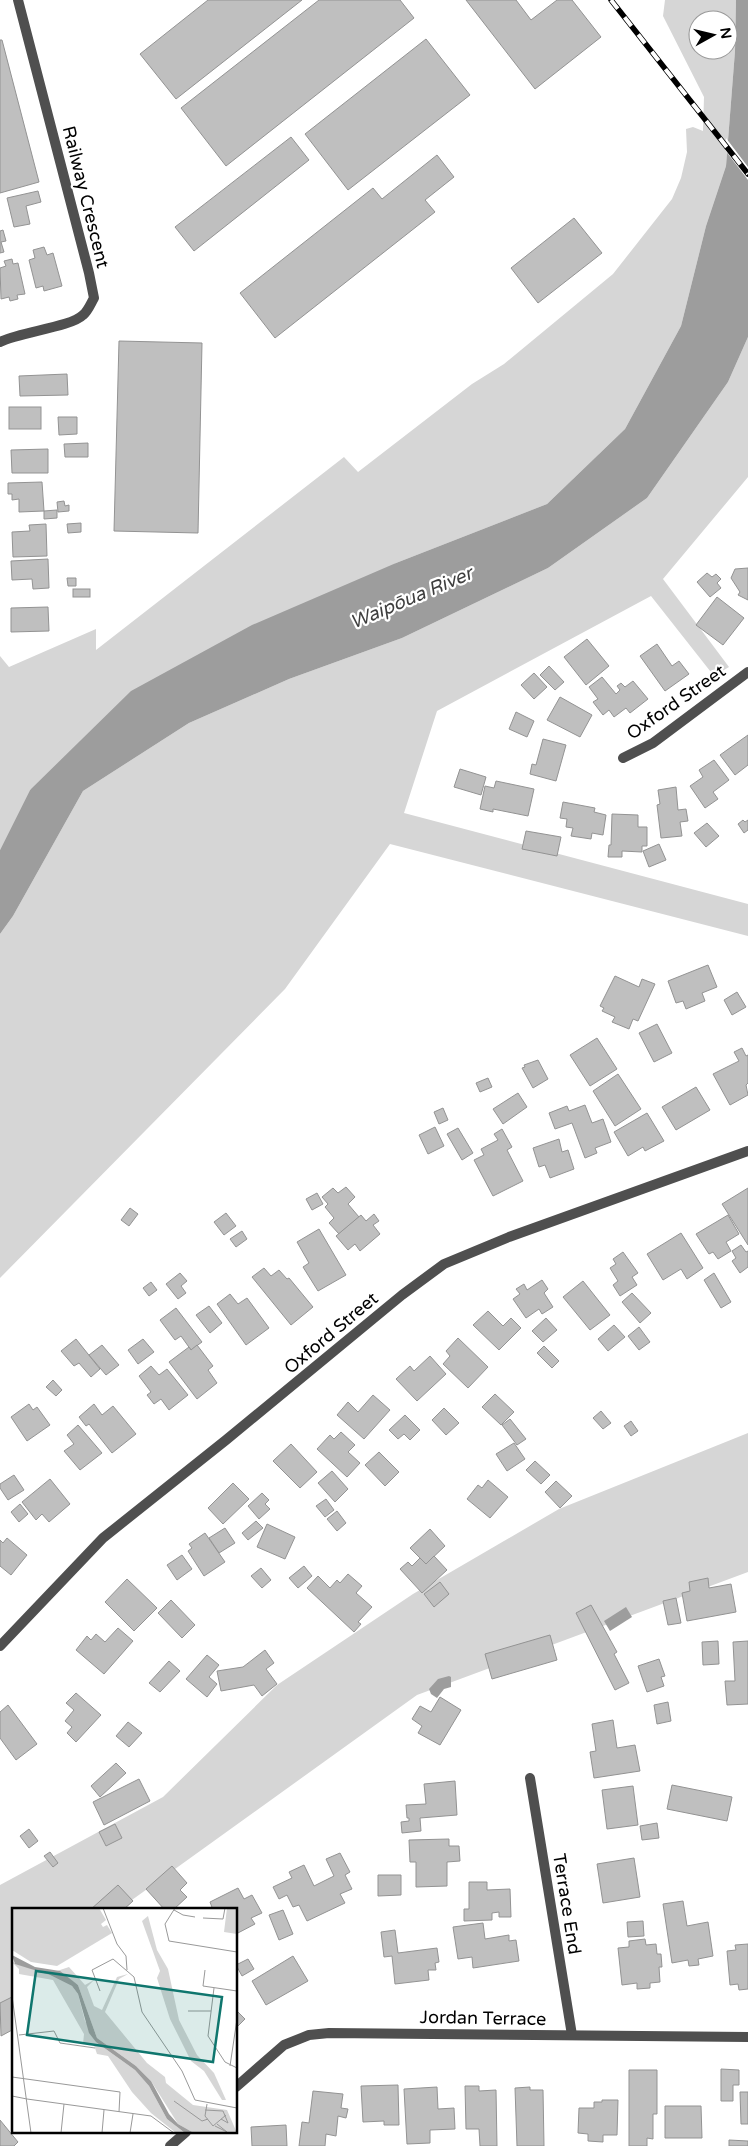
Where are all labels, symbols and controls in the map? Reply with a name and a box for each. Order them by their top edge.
north arrow [688,10,738,60]
text: N [716,27,735,40]
street label: Railway Crescent [58,124,114,270]
water label: Waipōua River [347,561,478,634]
street label: Oxford Street [622,660,730,744]
street label: Oxford Street [280,1287,383,1379]
street label: Terrace End [548,1852,586,1956]
inset map [12,1908,238,2134]
street label: Jordan Terrace [419,2006,547,2030]

